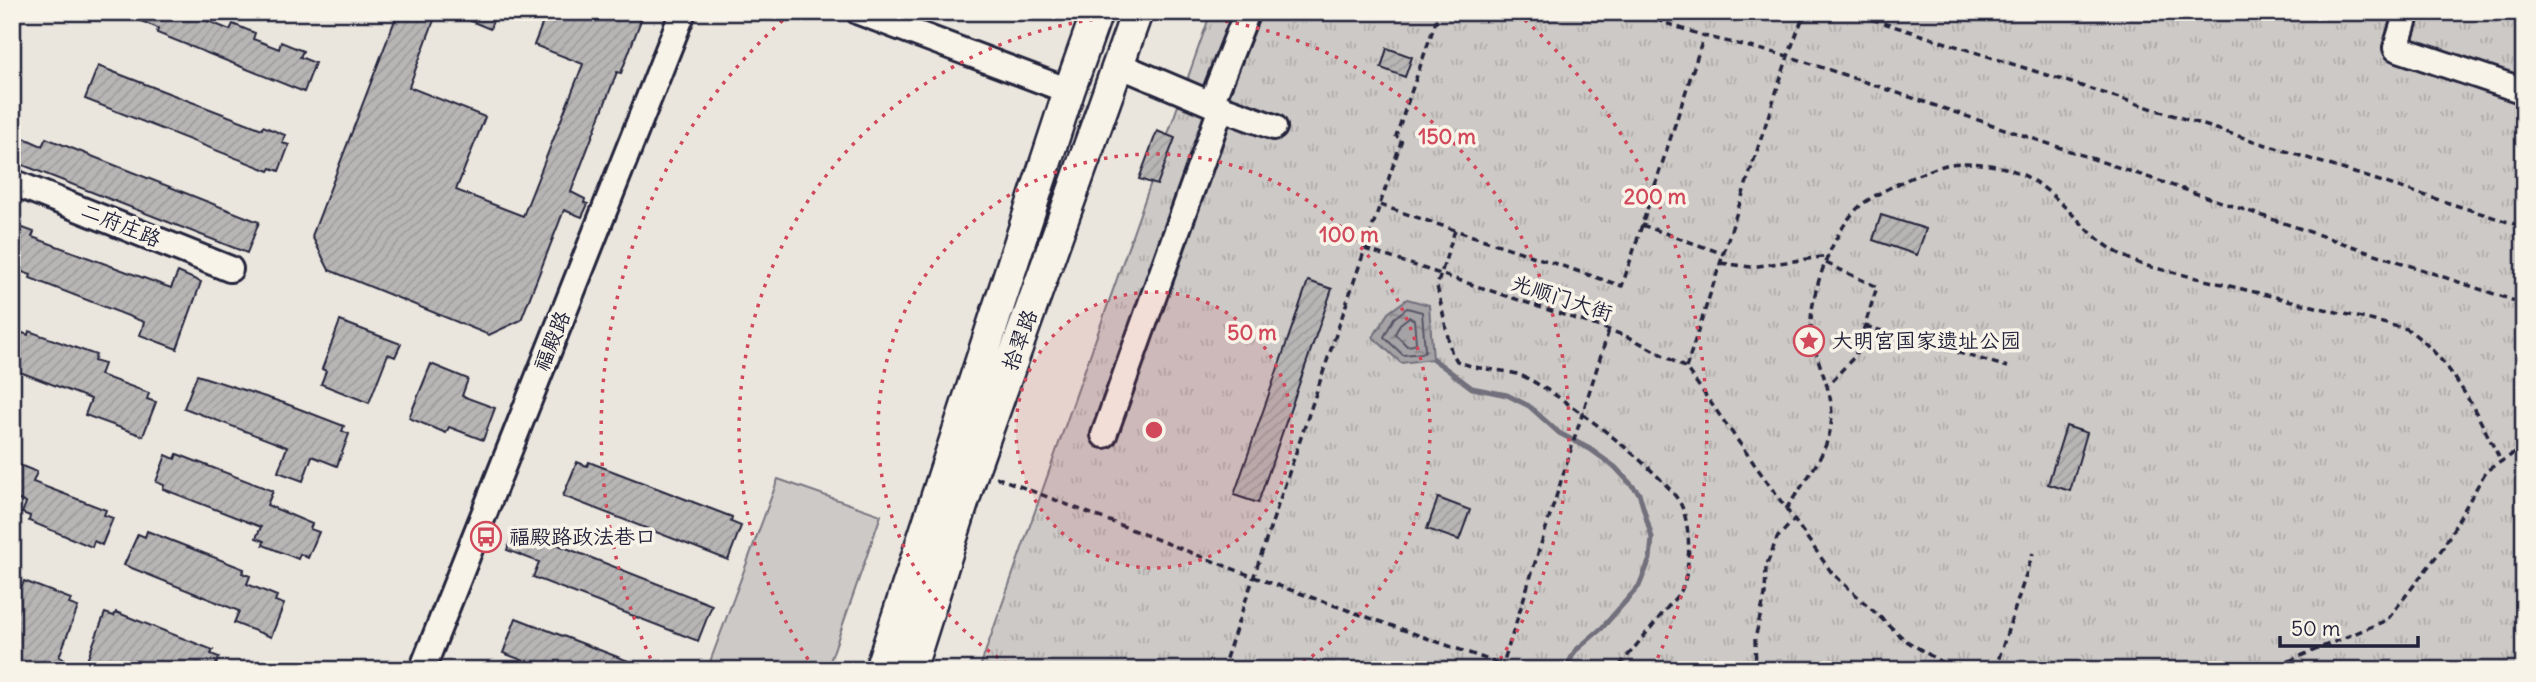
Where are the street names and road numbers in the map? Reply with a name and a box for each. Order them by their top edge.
street label: 二府庄路 [77,196,165,253]
street label: 光顺门大街 [1508,268,1616,327]
street label: 拾翠路 [996,306,1043,374]
street label: 福殿路 [527,307,576,375]

